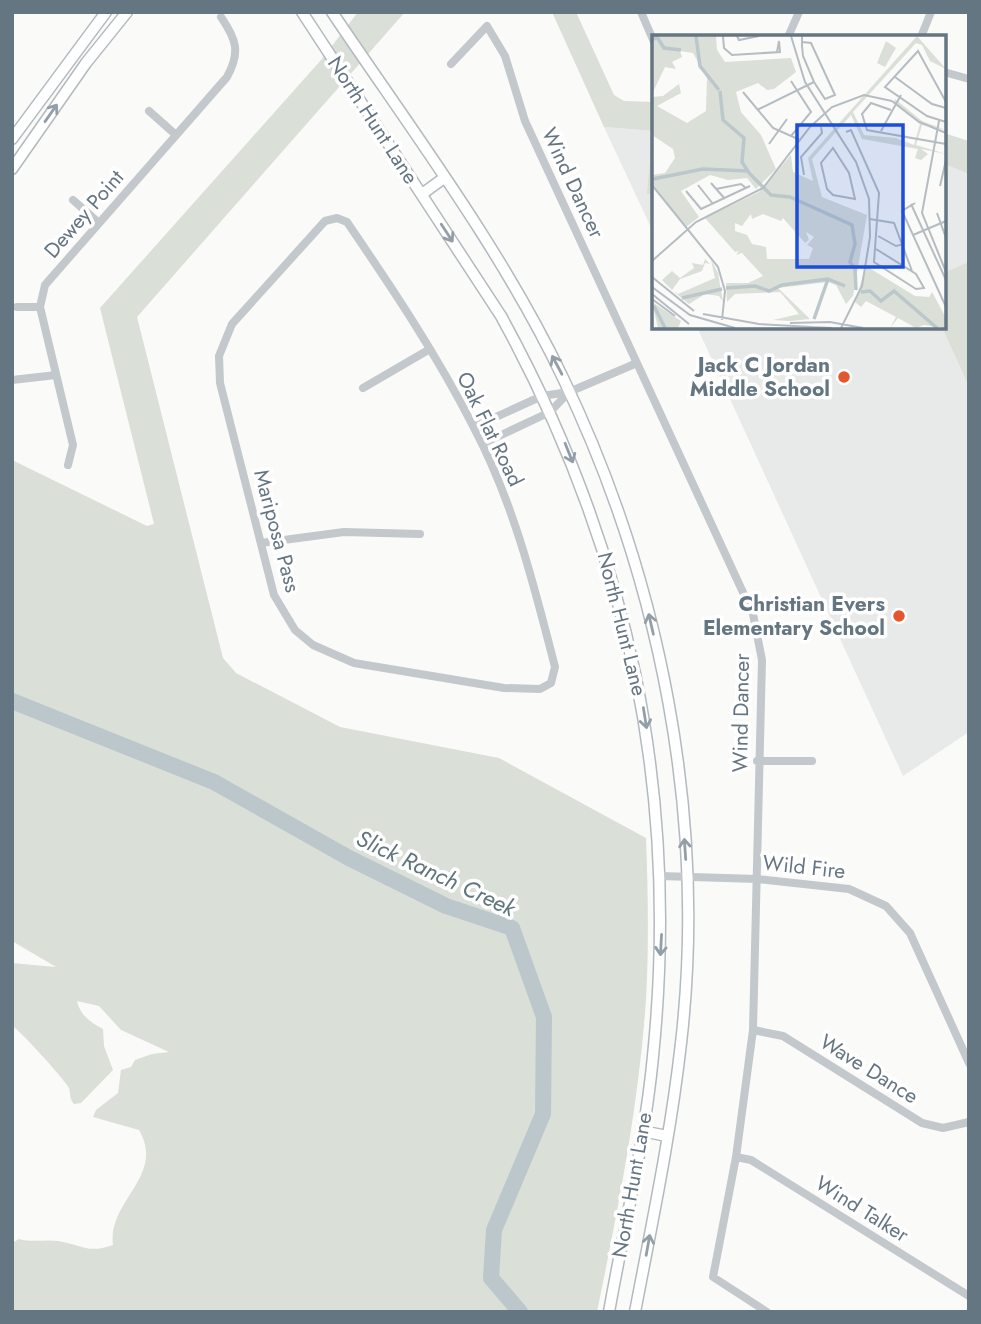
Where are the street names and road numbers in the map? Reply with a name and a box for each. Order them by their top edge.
street label: North Hunt Lane [320,50,426,190]
street label: Wind Dancer [534,123,612,244]
street label: Dewey Point [37,163,131,265]
street label: Oak Flat Road [449,367,531,491]
street label: Mariposa Pass [246,466,308,596]
street label: North Hunt Lane [590,549,654,699]
street label: Wind Dancer [725,652,757,773]
street label: Wild Fire [761,848,847,886]
street label: Wave Dance [814,1027,924,1111]
street label: North Hunt Lane [604,1110,660,1260]
street label: Wind Talker [809,1168,915,1250]

